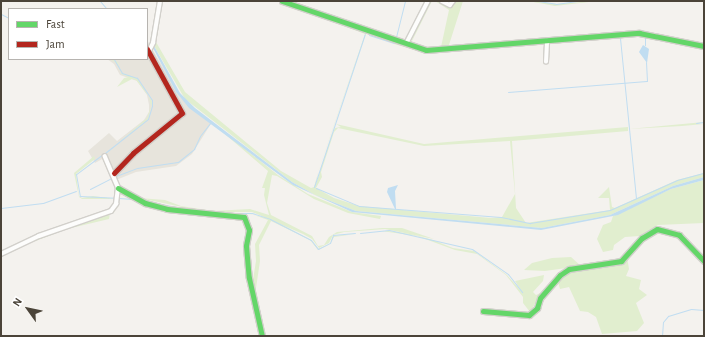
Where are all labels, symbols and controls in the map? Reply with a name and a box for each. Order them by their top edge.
legend [8,8,148,60]
text: Fast [46,18,65,30]
text: Jam [46,38,65,50]
north arrow [8,289,48,329]
text: N [11,296,24,308]

